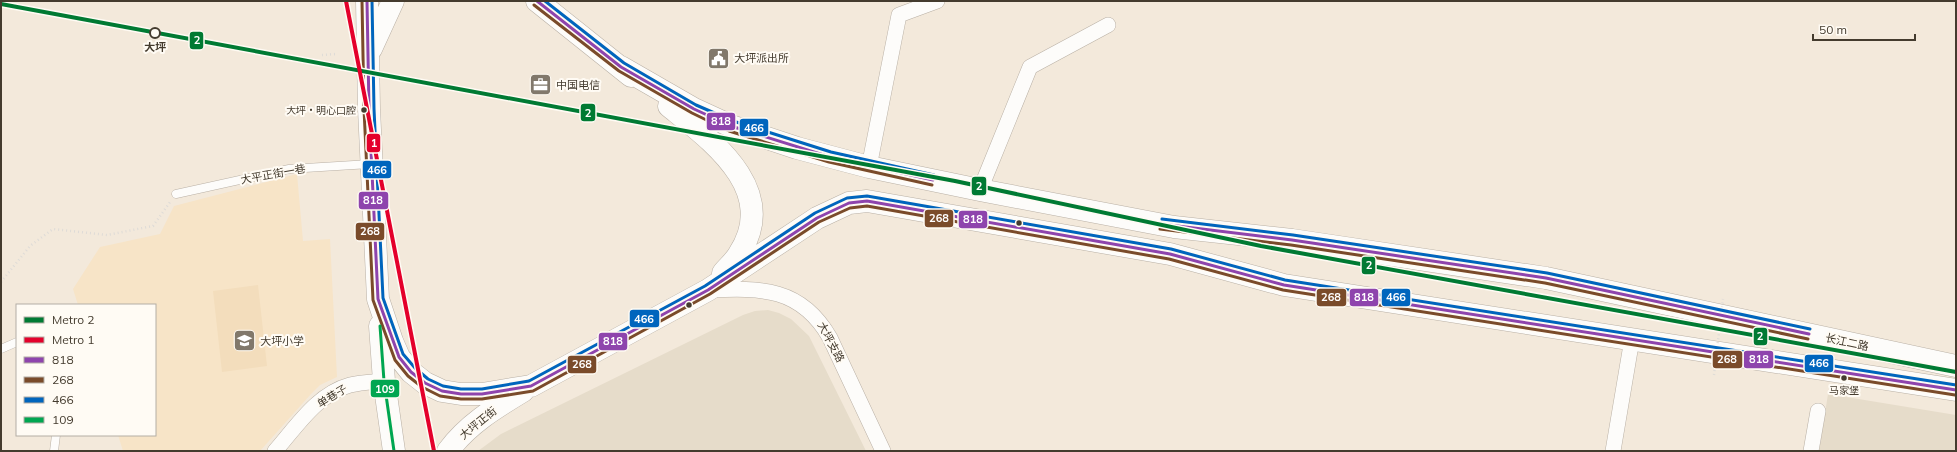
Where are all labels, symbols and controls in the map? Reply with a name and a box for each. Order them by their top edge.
scale bar [1813,16,1915,42]
text: 50 m [1819,22,1847,37]
marker: 大坪 [149,27,161,39]
line badge: 2 [189,31,204,50]
text: 2 [194,33,201,47]
place label: 大坪 [144,40,166,54]
public building icon: 大坪派出所 [706,45,732,71]
place label: 大坪派出所 [734,51,789,65]
office icon: 中国电信 [528,72,554,98]
place label: 中国电信 [556,78,600,92]
line badge: 2 [580,103,596,122]
place label: 大坪‧明心口腔 [286,104,356,117]
marker: 大坪‧明心口腔 [359,105,369,115]
text: 2 [585,106,592,120]
line badge: 818 [706,112,736,131]
text: 818 [711,114,731,128]
line badge: 466 [739,118,769,137]
text: 466 [744,121,764,135]
line badge: 1 [366,133,381,153]
text: 1 [371,136,378,150]
line badge: 466 [362,160,392,179]
street label: 大平正街一巷 [239,161,307,187]
text: 466 [367,163,387,177]
line badge: 2 [971,176,987,196]
text: 2 [976,179,983,193]
line badge: 818 [358,191,389,210]
text: 818 [363,193,383,207]
line badge: 268 [924,209,954,228]
line badge: 818 [958,210,988,229]
text: 268 [929,211,949,225]
text: 818 [963,212,983,226]
unlabelled marker [1014,218,1024,228]
line badge: 268 [355,222,385,241]
text: 268 [360,224,380,238]
line badge: 2 [1361,256,1376,275]
text: 2 [1366,258,1373,272]
line badge: 268 [1316,288,1347,307]
line badge: 818 [1349,288,1379,307]
line badge: 466 [1381,288,1411,307]
text: 268 [1321,290,1341,304]
text: 818 [1354,290,1374,304]
text: 466 [1386,290,1406,304]
unlabelled marker [684,300,694,310]
legend [16,304,156,436]
line badge: 466 [629,309,660,328]
text: Metro 2 [52,312,94,327]
text: 466 [634,312,654,326]
street label: 大坪支路 [814,319,848,365]
line badge: 2 [1753,327,1768,346]
school or university icon: 大坪小学 [232,328,258,354]
text: 2 [1757,329,1764,343]
street label: 长江二路 [1824,331,1870,353]
text: Metro 1 [52,332,94,347]
line badge: 818 [598,332,628,351]
place label: 大坪小学 [260,334,304,348]
text: 818 [603,334,623,348]
line badge: 268 [1712,350,1743,369]
line badge: 818 [1743,350,1774,369]
text: 818 [52,352,74,367]
text: 268 [1717,352,1737,366]
text: 818 [1749,352,1769,366]
line badge: 466 [1804,354,1834,373]
line badge: 268 [567,355,597,374]
text: 466 [1809,356,1829,370]
text: 268 [572,357,592,371]
text: 268 [52,372,74,387]
marker: 马家堡 [1839,373,1849,383]
line badge: 109 [370,379,400,398]
street label: 单巷子 [314,382,350,410]
text: 109 [375,382,395,396]
place label: 马家堡 [1829,384,1859,397]
text: 466 [52,392,74,407]
street label: 大坪正街 [456,404,500,442]
text: 109 [52,412,74,427]

